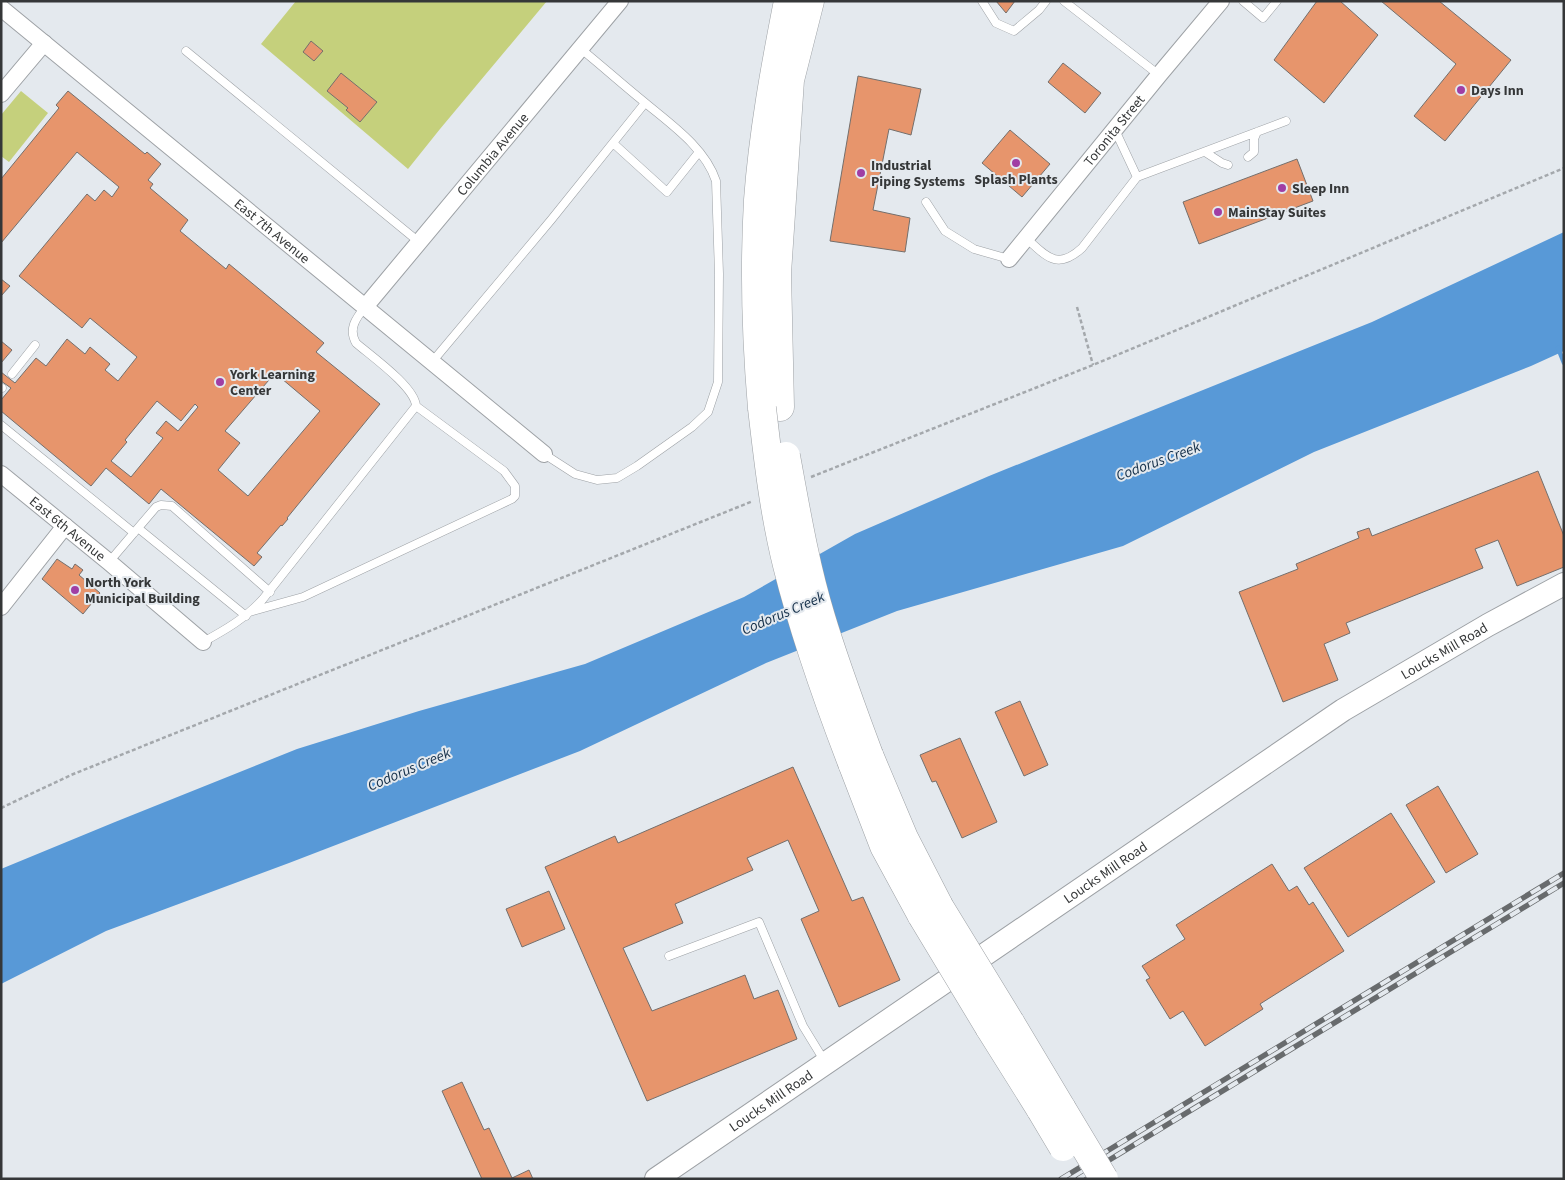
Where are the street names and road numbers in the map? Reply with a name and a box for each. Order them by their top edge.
street label: Toronita Street [1079,91,1150,171]
street label: Columbia Avenue [453,109,534,201]
street label: East 7th Avenue [229,194,314,269]
street label: East 6th Avenue [25,492,109,566]
street label: Loucks Mill Road [1397,618,1492,685]
street label: Loucks Mill Road [1060,837,1152,909]
street label: Loucks Mill Road [725,1066,817,1137]

